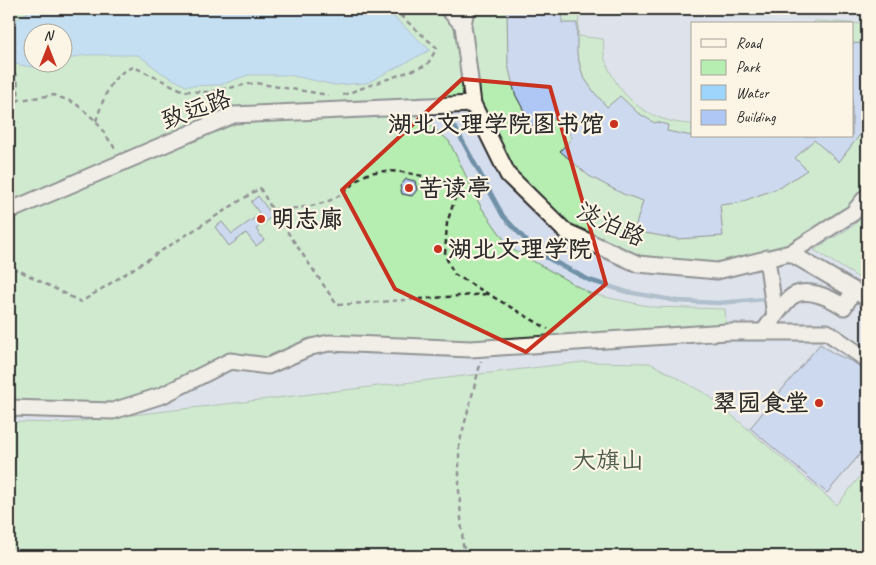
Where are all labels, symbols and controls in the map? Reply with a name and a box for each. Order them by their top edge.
north arrow [22,22,72,72]
legend [691,22,854,138]
text: N [44,27,55,44]
text: Road [736,34,763,53]
text: Park [736,58,761,77]
street label: 致远路 [157,83,235,135]
text: Water [736,84,770,103]
text: Building [736,108,776,127]
place label: 湖北文理学院图书馆 [388,109,604,139]
marker: 湖北文理学院图书馆 [608,118,620,130]
place label: 苦读亭 [419,173,491,203]
marker: 苦读亭 [403,182,415,194]
street label: 淡泊路 [572,195,650,253]
place label: 明志廊 [271,204,343,234]
marker: 明志廊 [255,213,267,225]
place label: 湖北文理学院 [448,234,592,264]
marker: 湖北文理学院 [432,243,444,255]
place label: 翠园食堂 [713,388,809,418]
marker: 翠园食堂 [813,397,825,409]
park label: 大旗山 [572,445,644,475]

